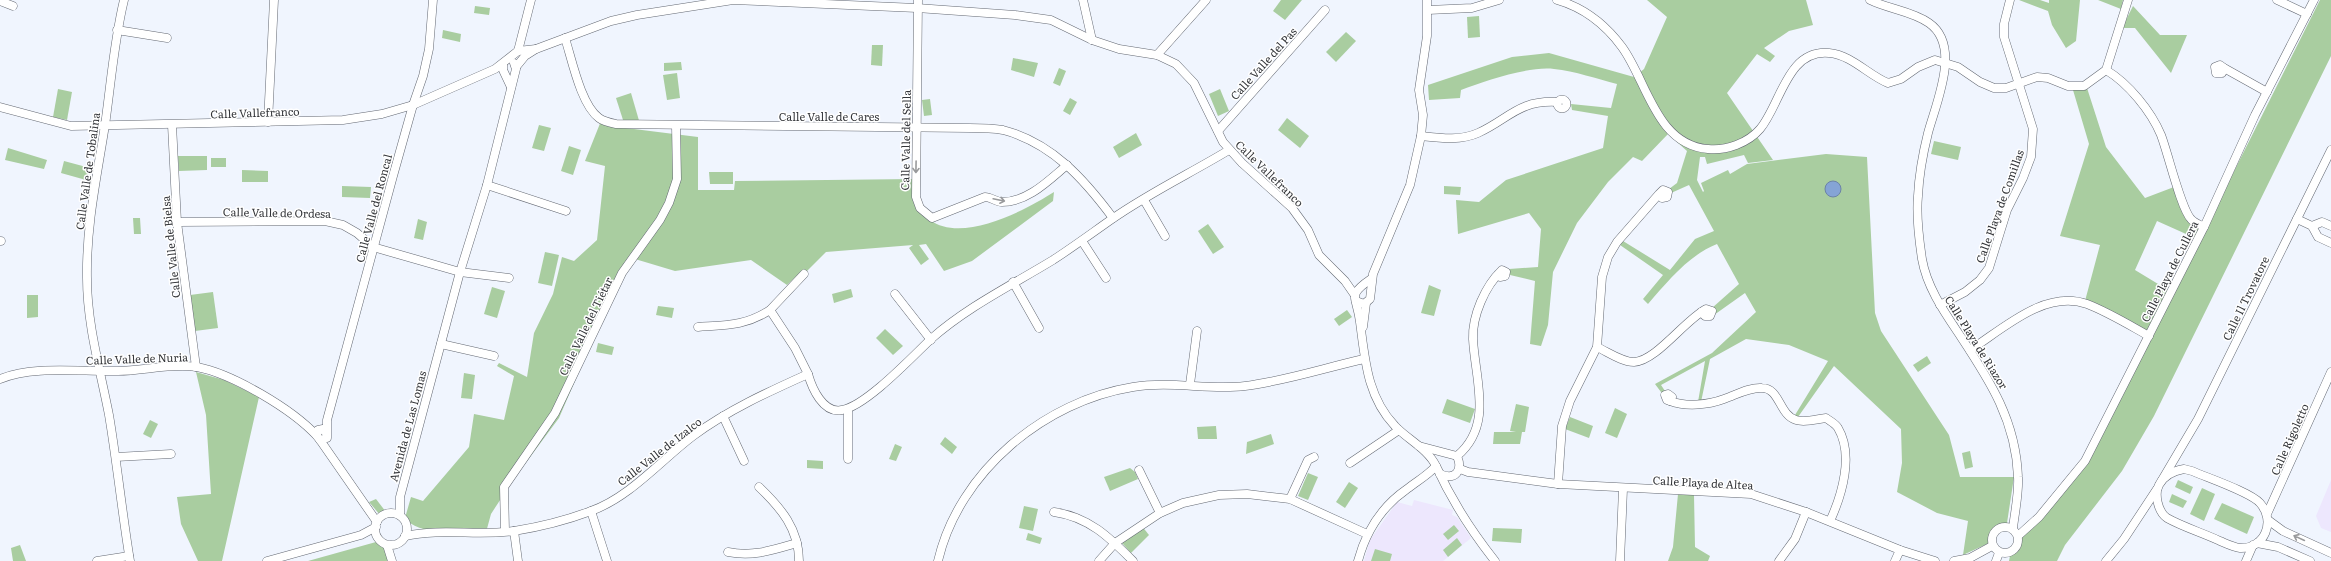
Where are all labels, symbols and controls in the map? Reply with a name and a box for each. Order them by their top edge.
street label: Calle Valle del Pas [1226,23,1300,103]
street label: Calle Valle del Sella [896,89,914,190]
street label: Calle Vallefranco [210,102,300,122]
street label: Calle Valle de Cares [779,108,879,124]
street label: Calle Valle de Tobalina [71,111,103,231]
street label: Calle Vallefranco [1232,136,1308,210]
street label: Calle Playa de Comillas [1971,147,2027,265]
street label: Calle Valle del Roncal [351,152,395,264]
one-way arrow [912,160,920,173]
street label: Calle Valle de Bielsa [157,195,183,299]
one-way arrow [993,197,1006,205]
street label: Calle Valle de Ordesa [223,203,331,221]
street label: Calle Playa de Cullera [2137,218,2201,324]
street label: Calle Il Trovatore [2218,253,2272,343]
street label: Calle Valle del Tiétar [554,273,616,378]
street label: Calle Playa de Riazor [1942,292,2013,393]
street label: Calle Valle de Nuria [86,348,188,368]
street label: Avenida de Las Lomas [385,369,429,483]
street label: Calle Rigoletto [2266,401,2312,477]
street label: Calle Valle de Izalco [614,413,704,489]
street label: Calle Playa de Altea [1652,471,1754,493]
one-way arrow [2293,534,2305,541]

